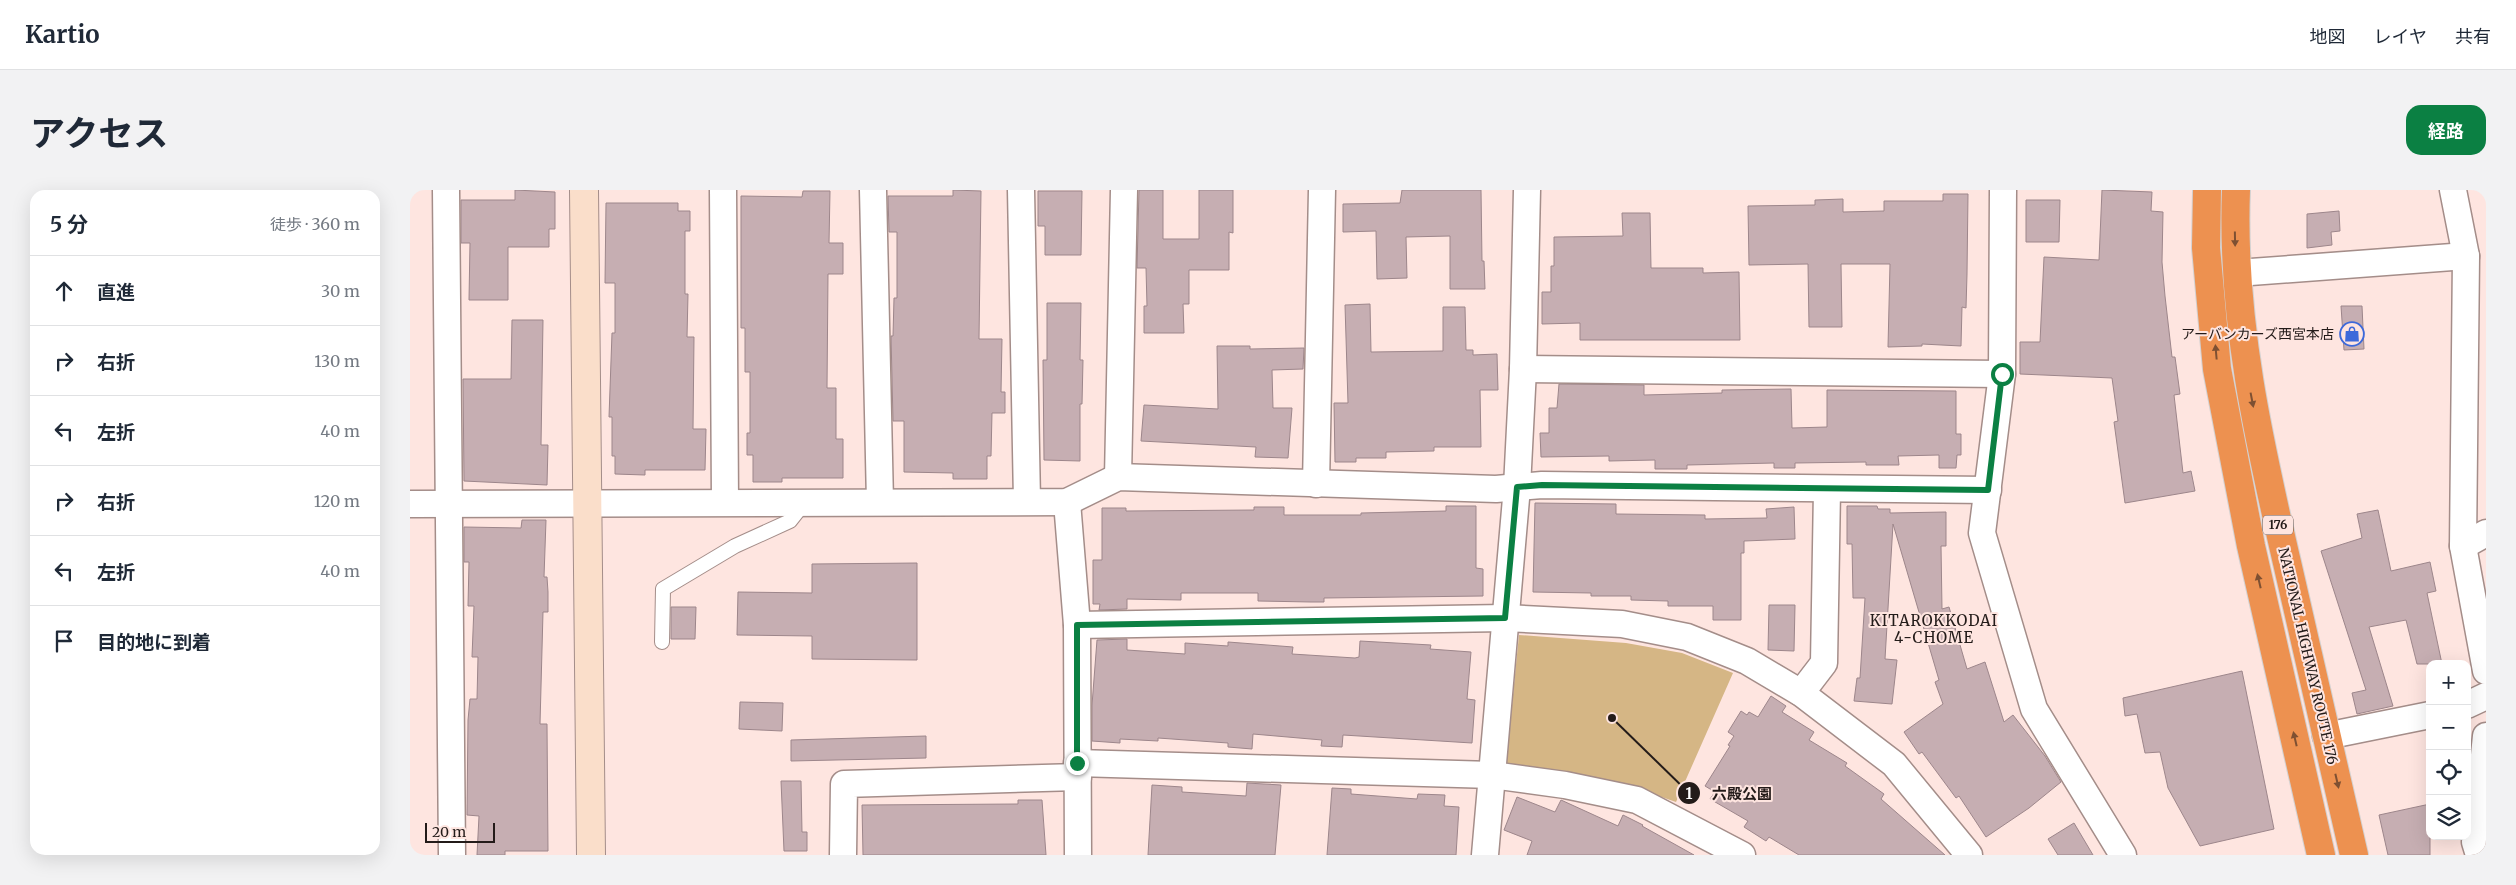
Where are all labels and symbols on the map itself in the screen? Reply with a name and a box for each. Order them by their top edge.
one-way arrow [2231,231,2239,247]
shop icon: アーバンカーズ西宮本店 [2339,321,2365,347]
place label: アーバンカーズ西宮本店 [2181,325,2334,343]
one-way arrow [2211,344,2219,360]
route start [1991,363,2014,386]
one-way arrow [2248,392,2256,408]
road number: 176 [2263,516,2293,534]
street label: NATIONAL HIGHWAY ROUTE 176 [2274,546,2342,766]
one-way arrow [2255,573,2263,588]
district label: KITAROKKODAI 4-CHOME [1870,611,1998,647]
one-way arrow [2291,732,2299,747]
route end [1066,752,1089,775]
one-way arrow [2333,773,2341,788]
callout: 六殿公園 [1677,778,1782,808]
text: 1 [1686,784,1693,803]
text: 六殿公園 [1712,784,1772,803]
scale bar [425,820,495,843]

